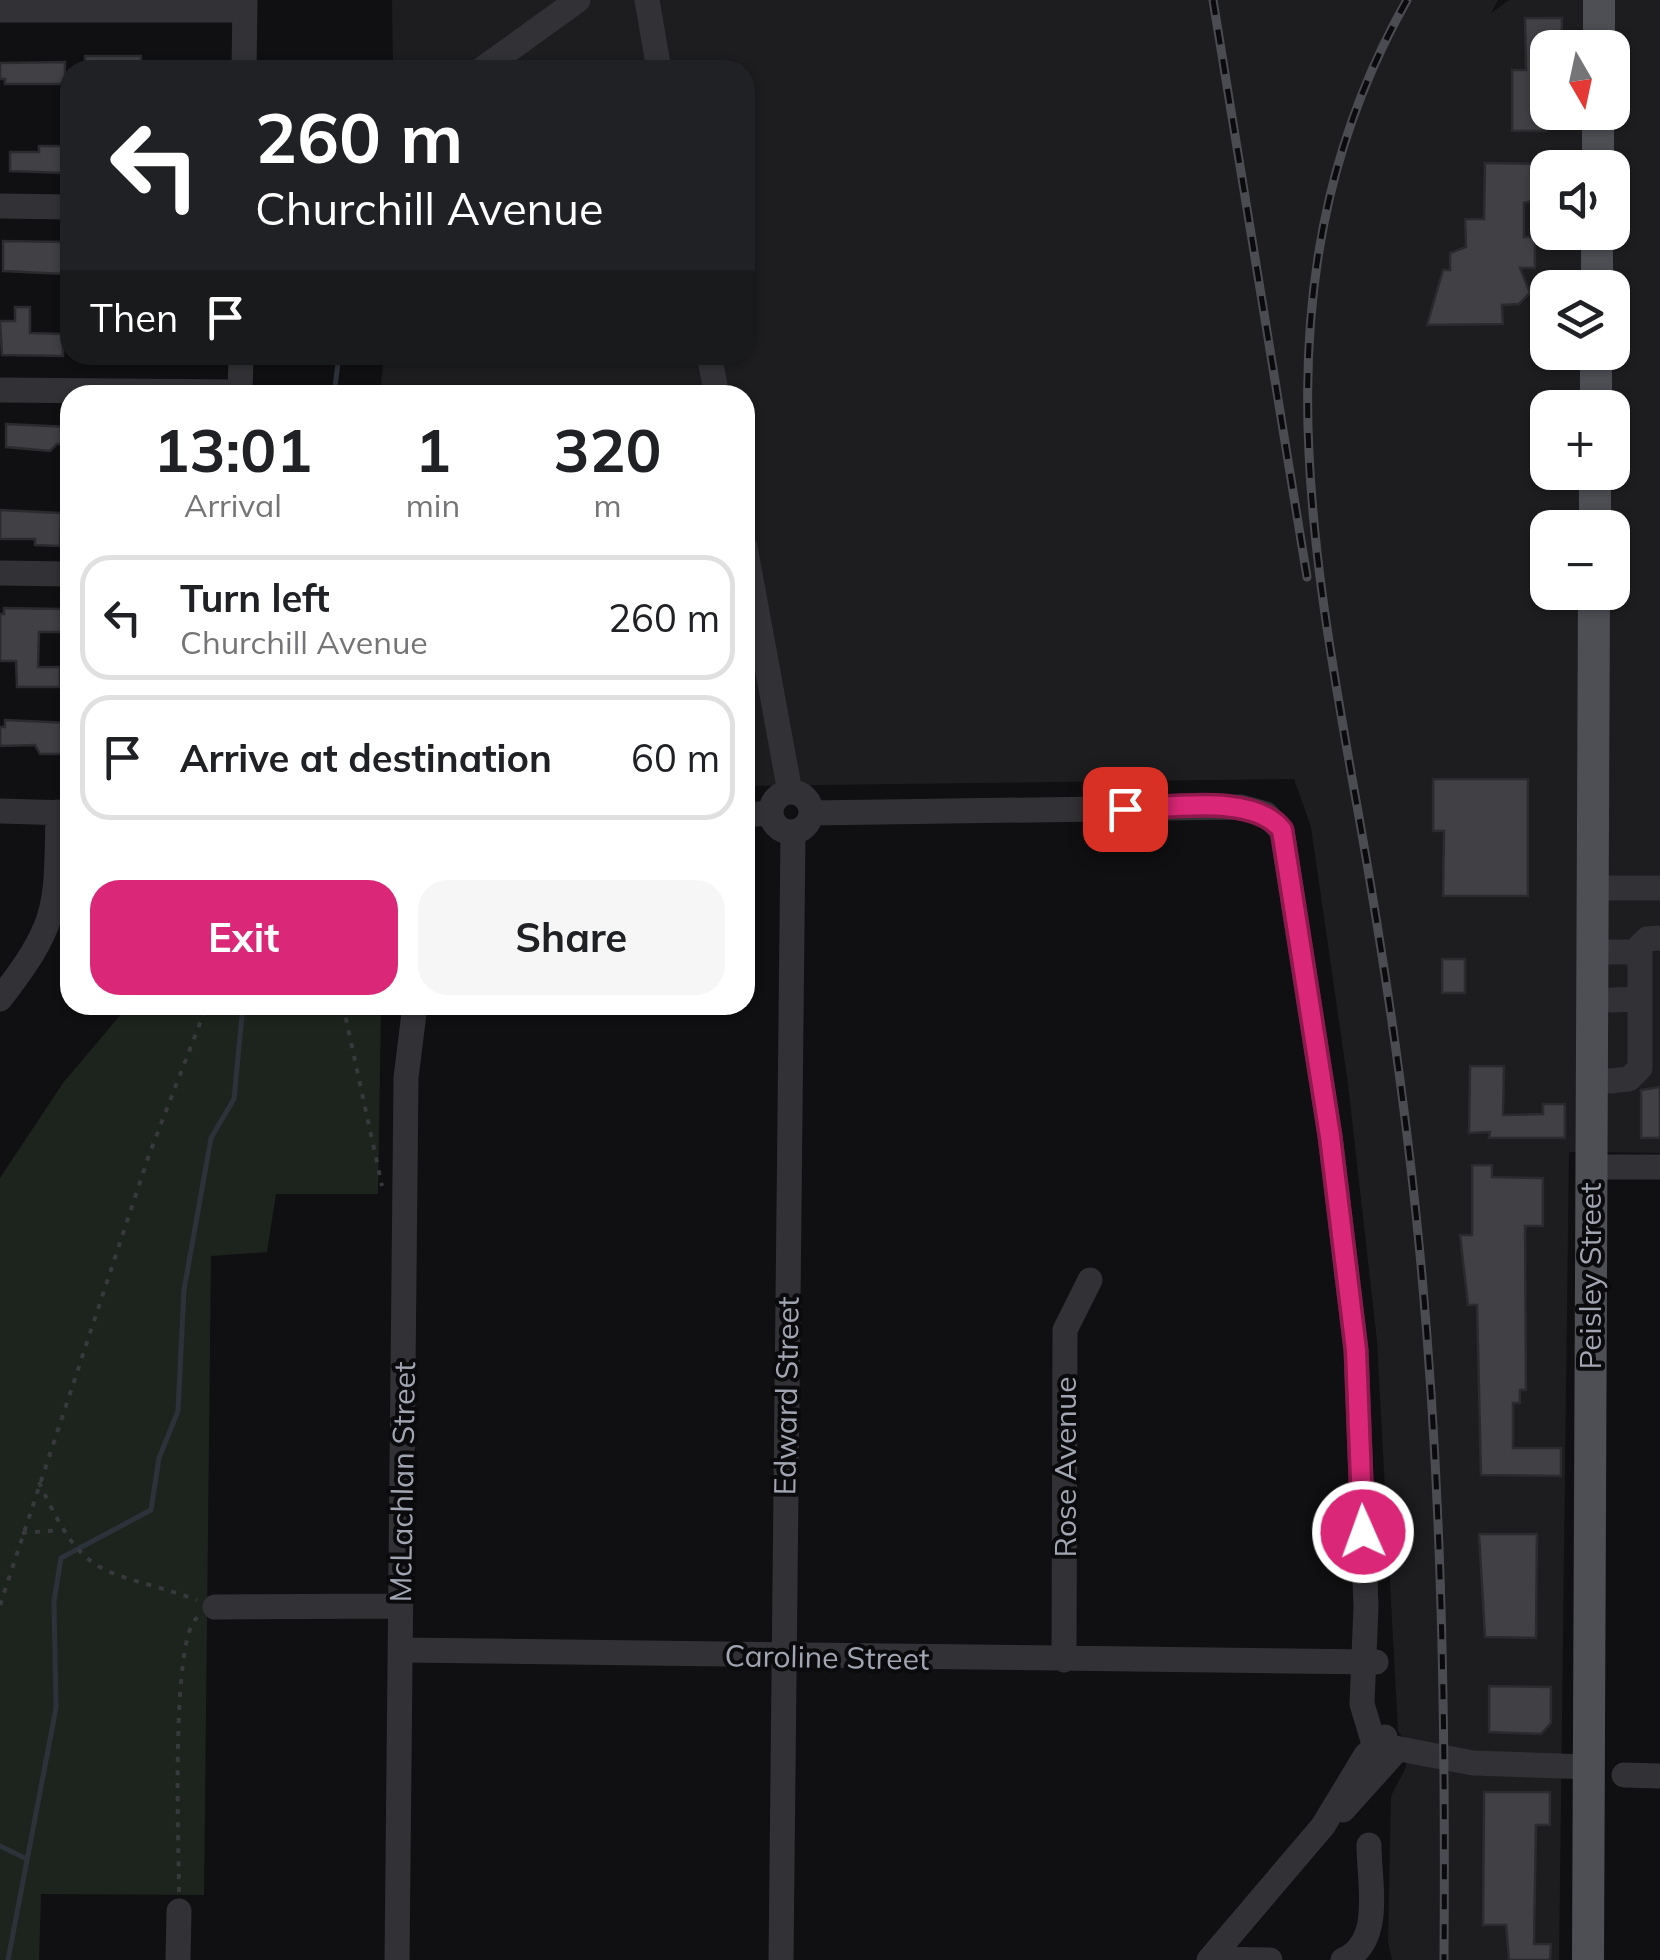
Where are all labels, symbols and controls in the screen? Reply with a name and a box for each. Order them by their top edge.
north arrow [1530,30,1630,130]
map controls [1530,30,1630,610]
text: 260 m [255,93,463,181]
icon: left [90,100,220,230]
button: sound [1530,150,1630,250]
text: Churchill Avenue [255,180,603,236]
button: layers [1530,270,1630,370]
icon: arrive [198,290,253,345]
text: Then [90,294,178,342]
button: + [1530,390,1630,490]
text: 13:01 [153,412,312,487]
text: 1 [415,412,451,487]
text: 320 [554,412,662,487]
text: Arrival [184,485,282,525]
text: min [406,485,460,525]
text: m [594,485,622,525]
button: − [1530,510,1630,610]
text: Turn left [180,574,330,622]
icon: left [95,590,150,645]
text: 260 m [608,594,720,642]
text: Churchill Avenue [180,622,428,662]
icon: arrive [95,730,150,785]
text: Arrive at destination [180,734,552,782]
text: 60 m [631,734,720,782]
pin [1083,767,1168,852]
icon: arrive [1098,782,1153,837]
button: Exit [90,880,398,995]
button: Share [418,880,725,995]
street label: Peisley Street [1571,1182,1609,1370]
street label: Edward Street [765,1296,807,1496]
street label: McLachlan Street [381,1361,423,1603]
street label: Rose Avenue [1046,1376,1084,1558]
position arrow [1311,1480,1415,1584]
street label: Caroline Street [724,1636,930,1678]

